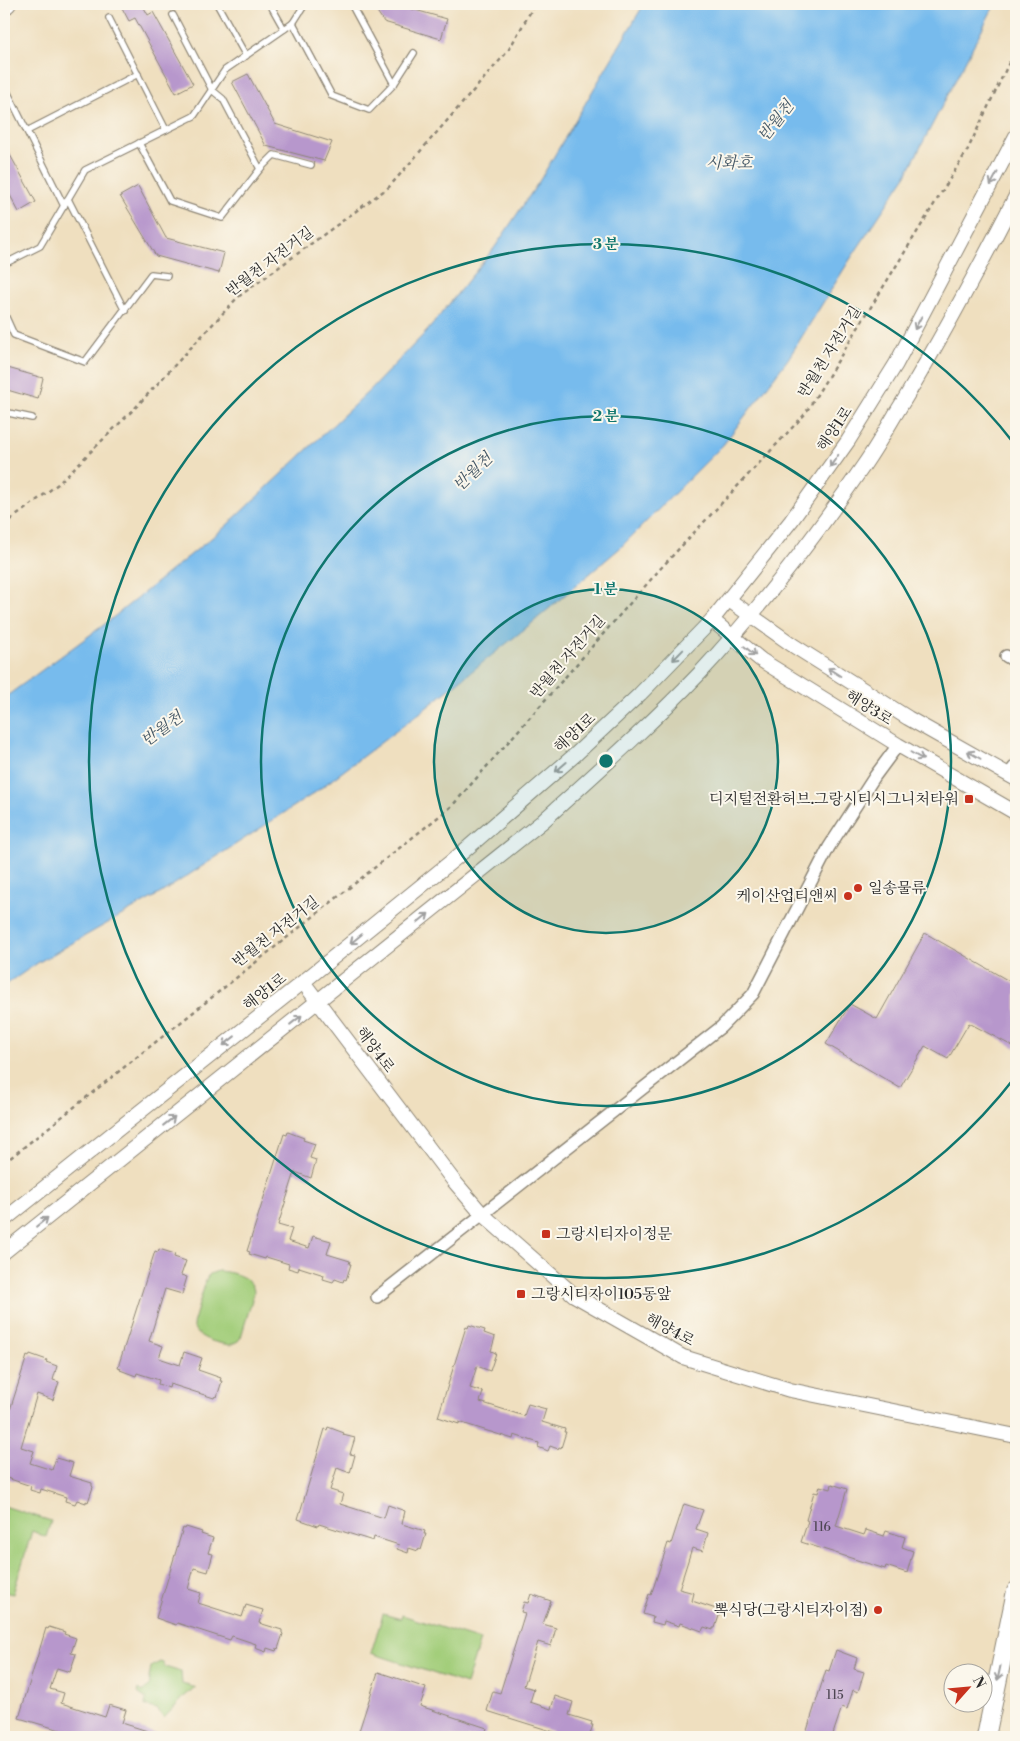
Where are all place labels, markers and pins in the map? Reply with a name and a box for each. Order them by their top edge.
centre of rings [597,752,615,770]
place label: 디지털전환허브.그랑시티시그니처타워 [709,790,959,809]
marker: 디지털전환허브.그랑시티시그니처타워 [963,793,975,805]
place label: 일송물류 [868,879,926,898]
marker: 일송물류 [852,882,864,894]
place label: 케이산업티앤씨 [737,887,838,906]
marker: 케이산업티앤씨 [842,890,854,902]
place label: 그랑시티자이정문 [556,1225,672,1244]
marker: 그랑시티자이정문 [540,1228,552,1240]
place label: 그랑시티자이105동앞 [531,1285,672,1304]
marker: 그랑시티자이105동앞 [515,1288,527,1300]
place label: 뽁식당(그랑시티자이점) [714,1601,868,1620]
marker: 뽁식당(그랑시티자이점) [872,1604,884,1616]

